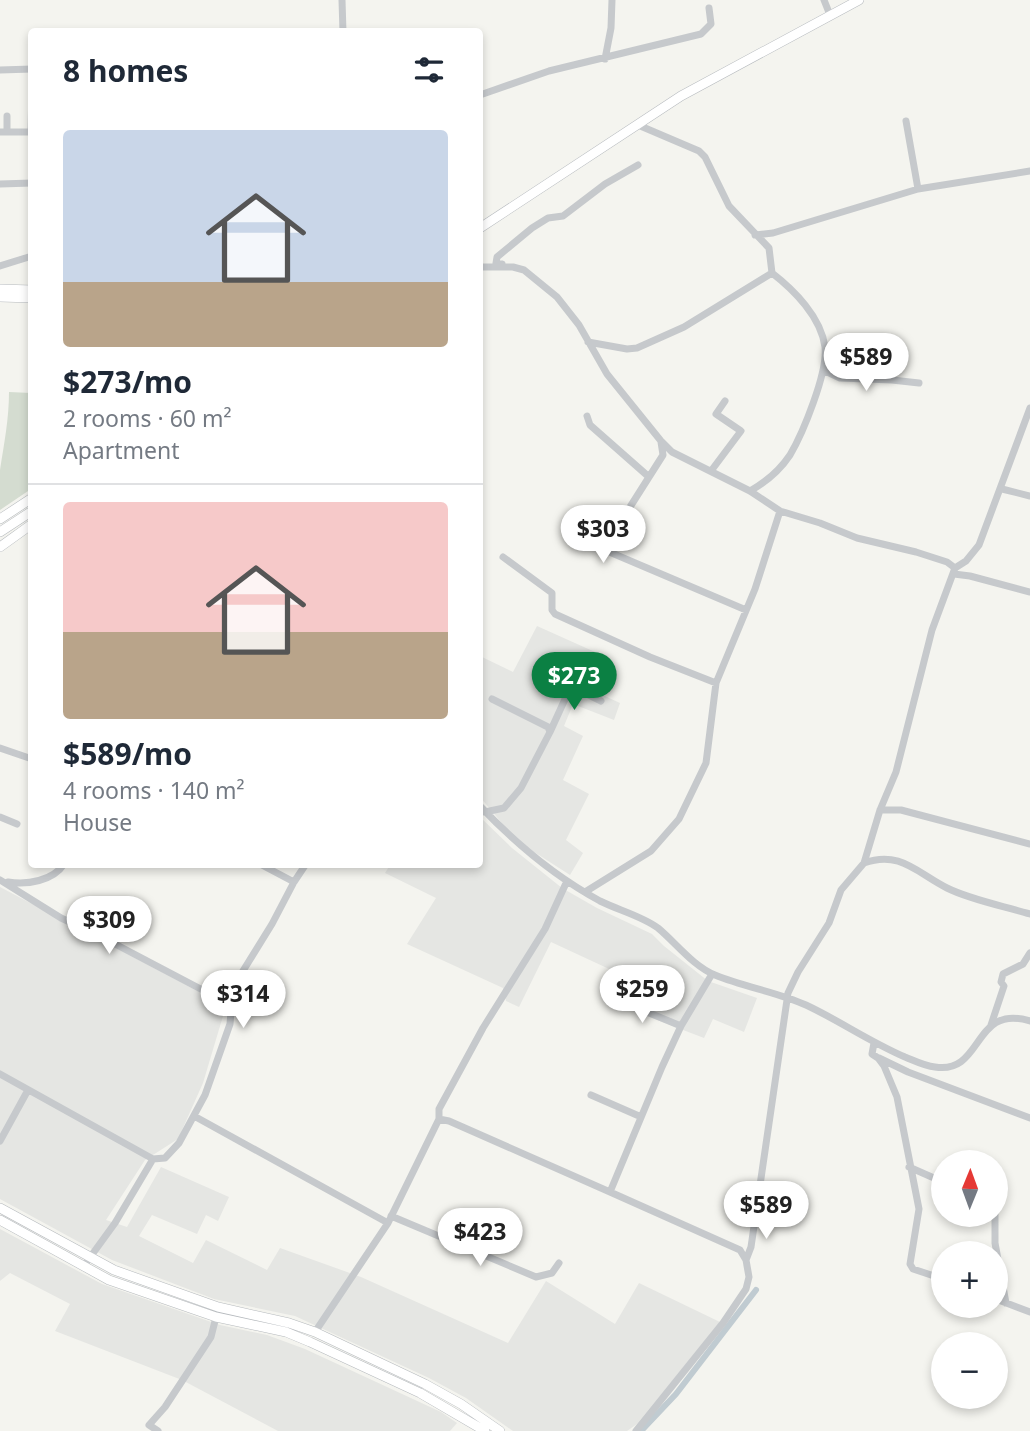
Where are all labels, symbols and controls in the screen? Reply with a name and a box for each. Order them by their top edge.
text: 8 homes [63,50,188,91]
icon: filters [410,51,448,89]
icon: home [193,175,319,301]
pin: $589 [825,334,907,393]
text: $589 [840,340,892,372]
text: $273/mo [63,361,192,402]
text: 2 rooms · 60 m² [63,402,232,434]
text: Apartment [63,434,180,466]
pin: $303 [562,505,644,565]
text: $303 [577,512,629,544]
icon: home [193,547,319,673]
pin: $273 [533,652,615,712]
text: $273 [548,659,600,691]
text: $589/mo [63,733,192,774]
text: 4 rooms · 140 m² [63,774,245,806]
text: House [63,806,132,838]
pin: $309 [68,897,150,956]
text: $309 [83,903,135,935]
pin: $259 [601,965,683,1025]
pin: $314 [202,970,284,1030]
text: $259 [616,972,668,1004]
text: $314 [217,977,269,1009]
north arrow [931,1150,1008,1227]
map controls [931,1150,1008,1409]
pin: $589 [725,1182,807,1241]
text: $589 [740,1188,792,1220]
pin: $423 [439,1208,521,1268]
text: $423 [454,1215,506,1247]
button: + [931,1241,1008,1318]
button: − [931,1332,1008,1409]

